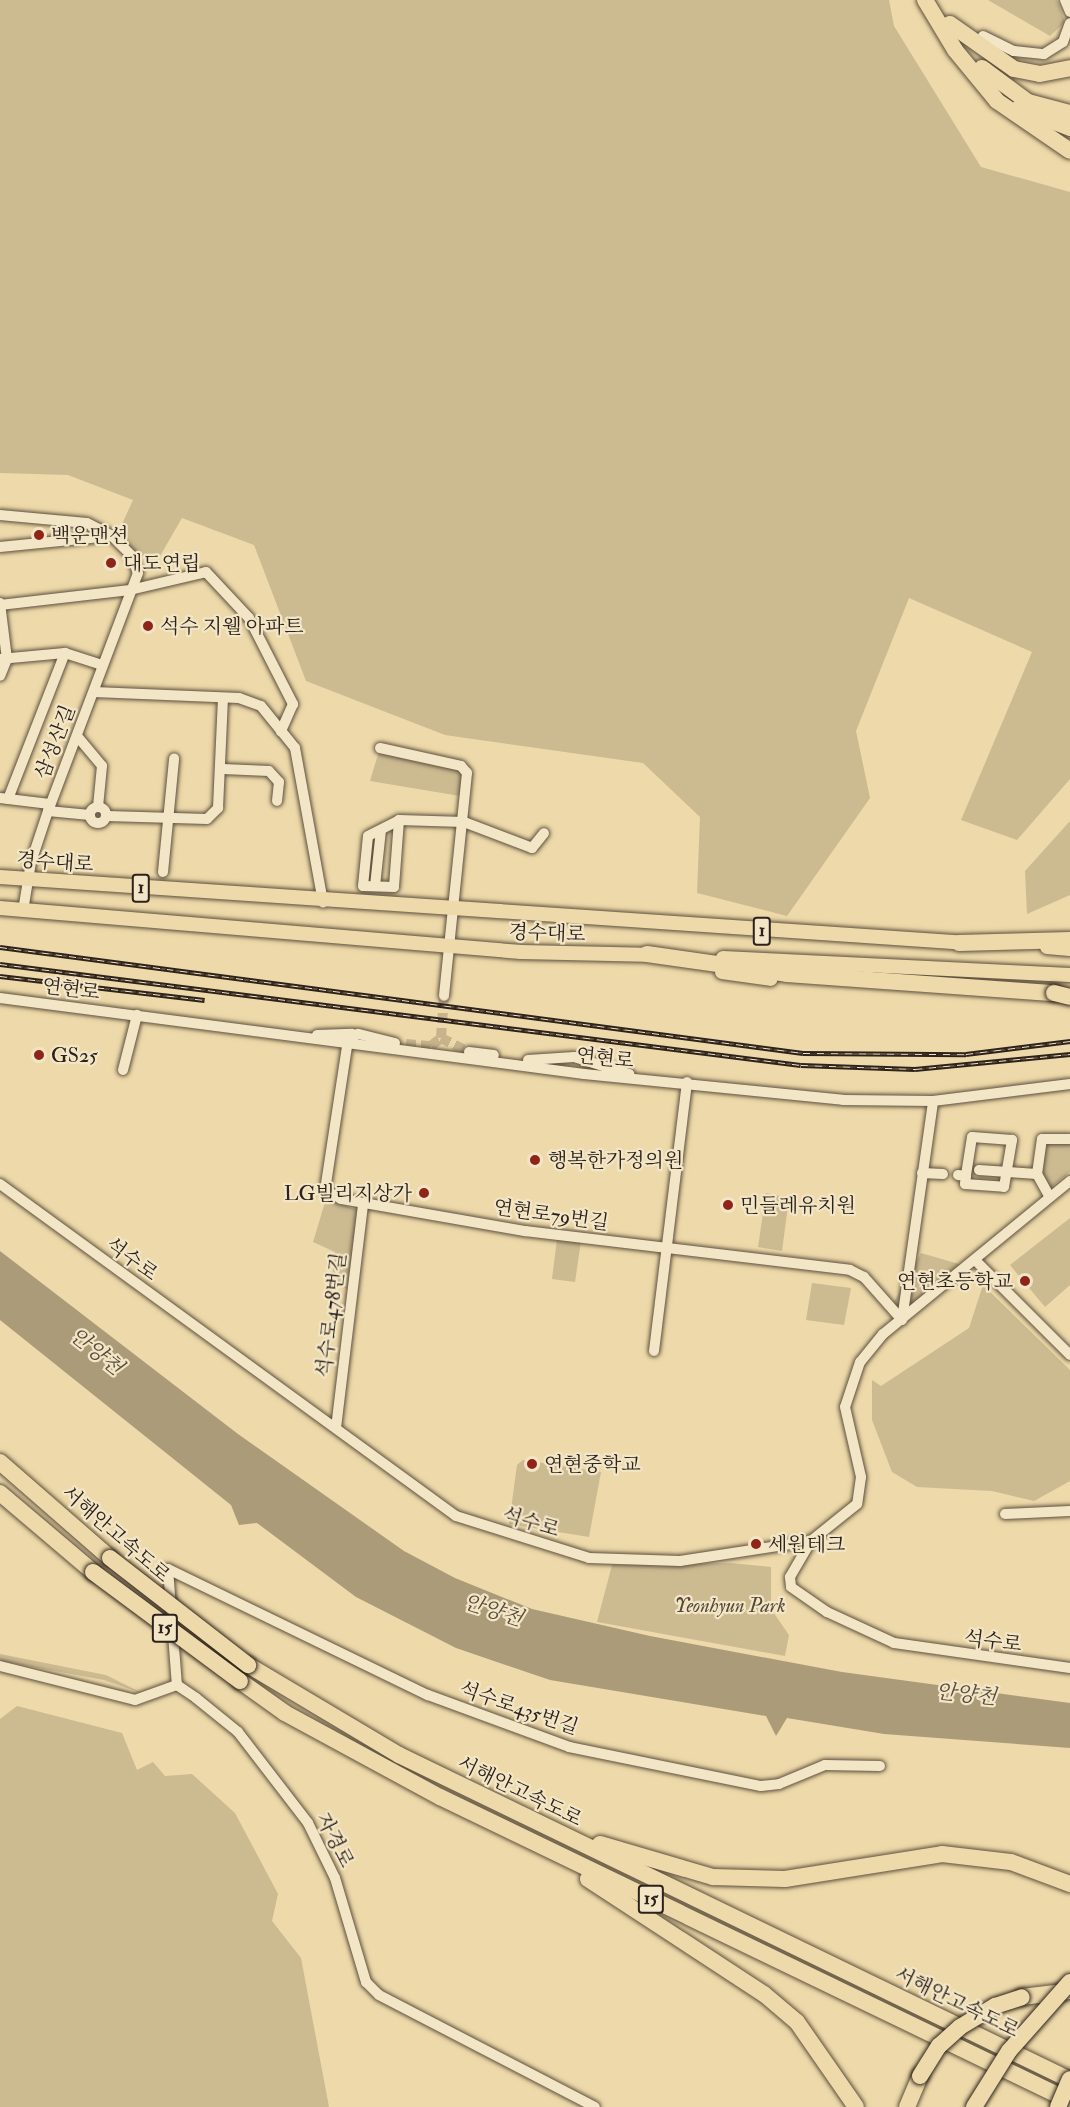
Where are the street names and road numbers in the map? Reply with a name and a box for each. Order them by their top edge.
street label: 삼성산길 [30,702,80,782]
street label: 경수대로 [16,847,94,877]
road number: 1 [130,873,152,903]
road number: 1 [752,916,772,946]
street label: 경수대로 [508,920,586,946]
street label: 연현로 [41,974,101,1004]
street label: 연현로 [575,1043,635,1073]
street label: 연현로79번길 [492,1195,610,1235]
street label: 석수로 [102,1232,162,1286]
street label: 석수로478번길 [311,1251,351,1379]
street label: 서해안고속도로 [57,1481,175,1587]
street label: 석수로 [500,1502,562,1542]
road number: 15 [152,1613,178,1643]
street label: 석수로 [963,1626,1023,1656]
street label: 석수로435번길 [457,1676,581,1740]
street label: 서해안고속도로 [454,1751,586,1831]
street label: 자경로 [311,1809,359,1871]
road number: 15 [638,1884,664,1914]
street label: 서해안고속도로 [891,1962,1023,2042]

